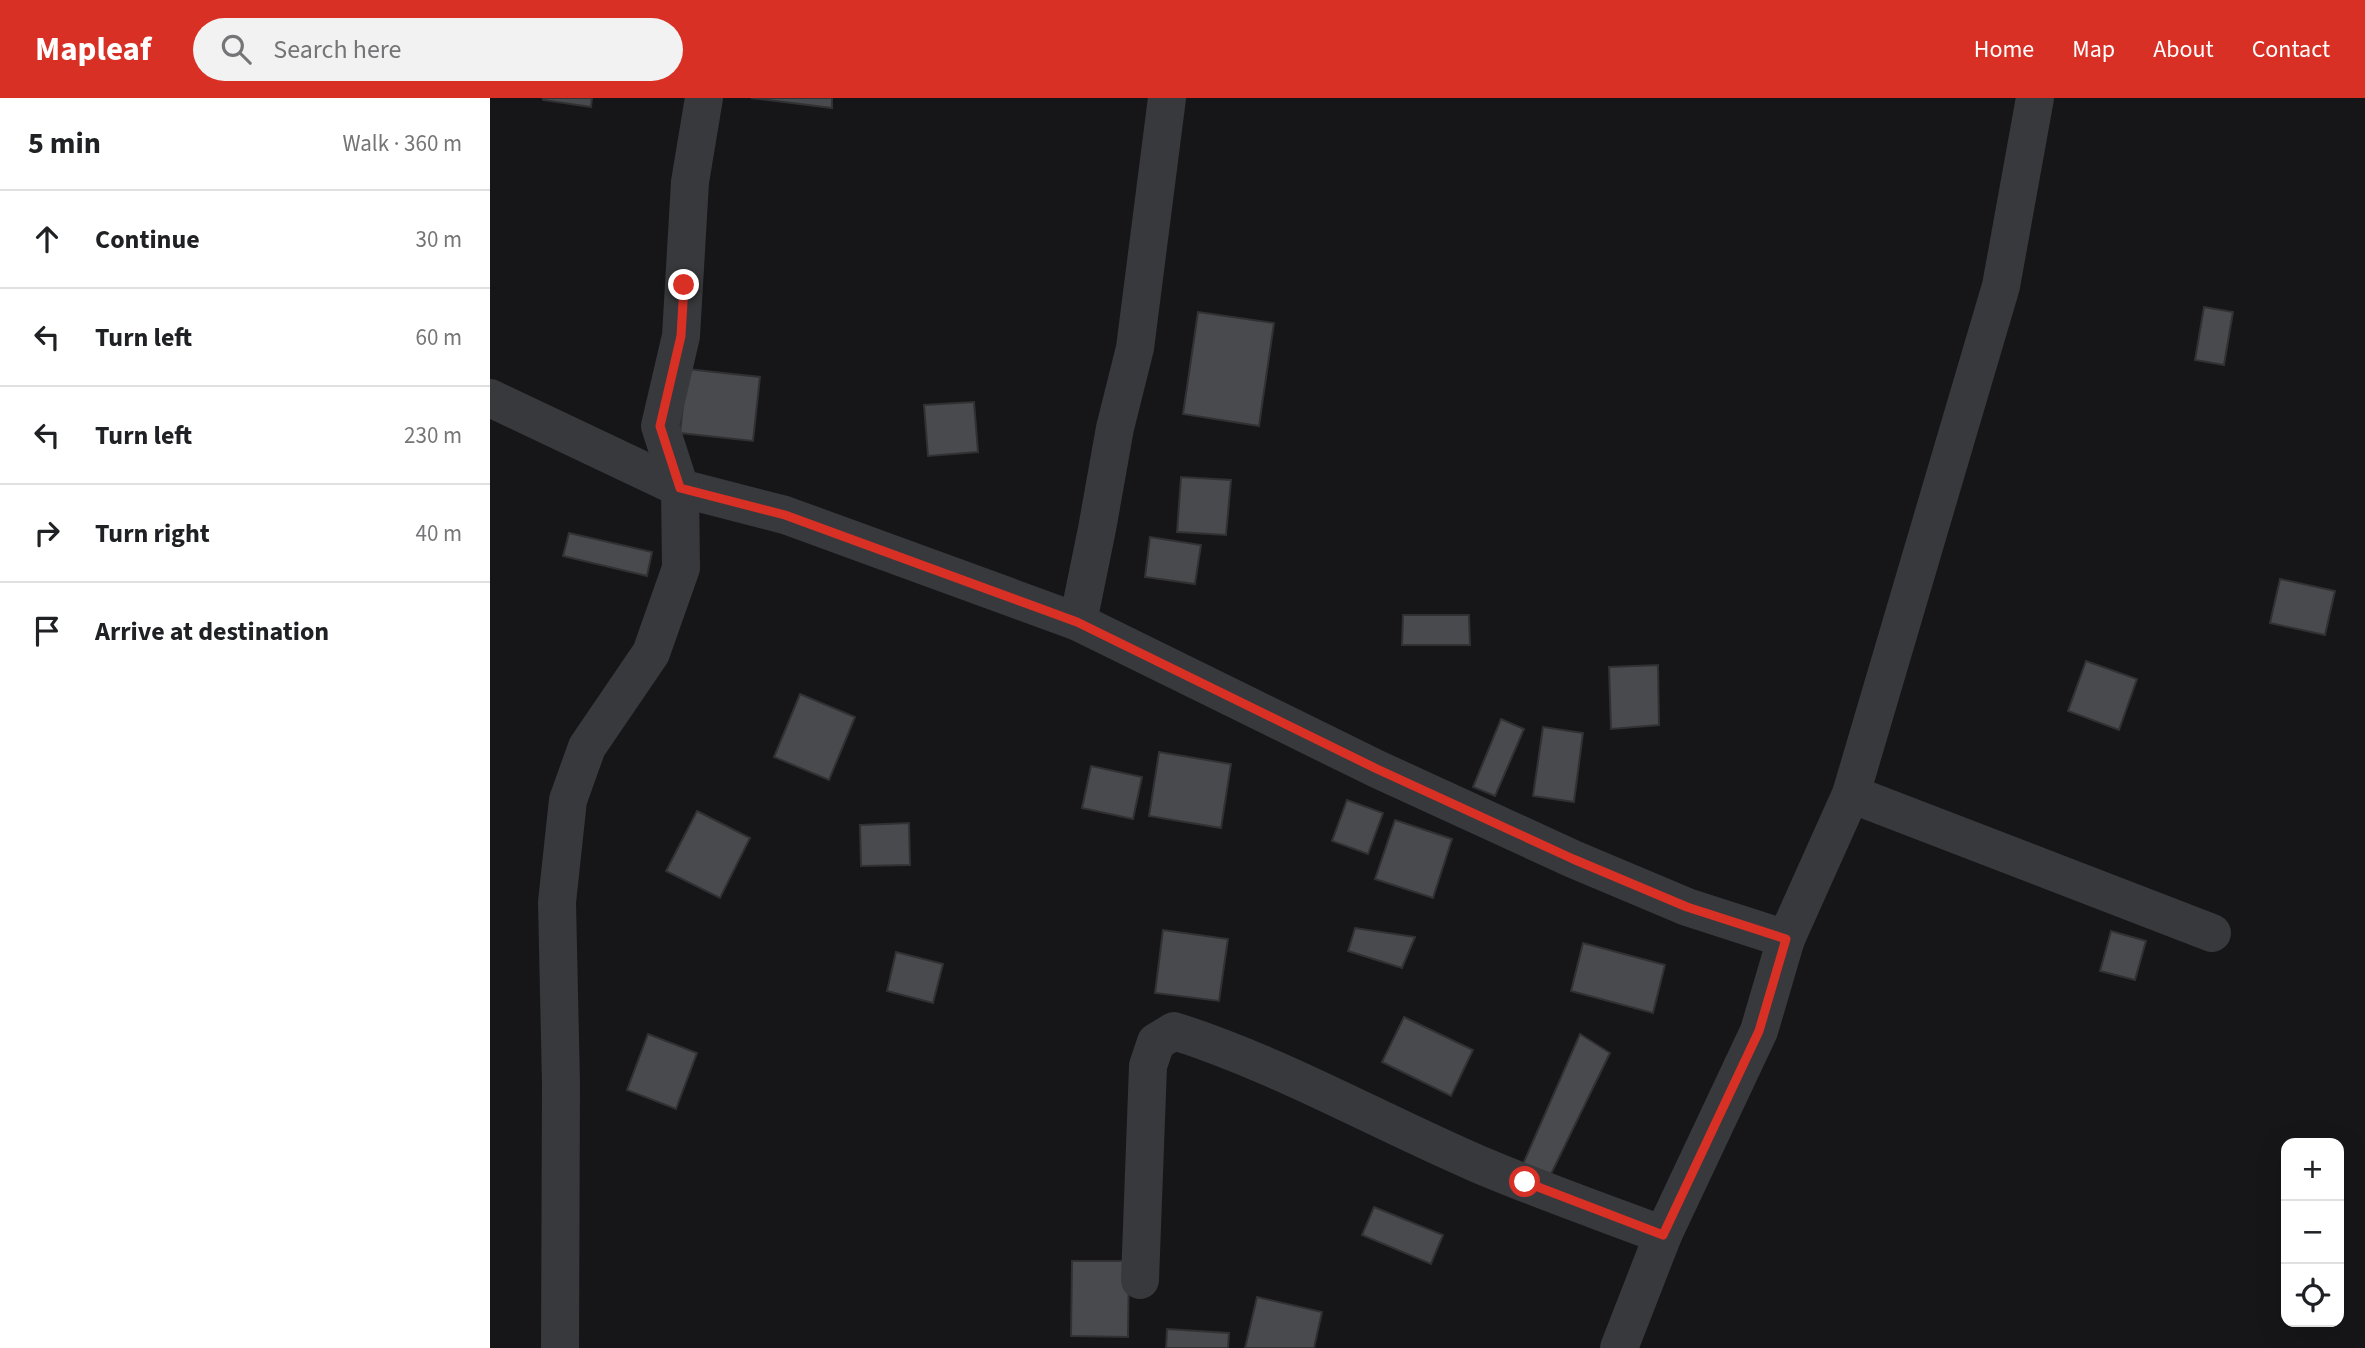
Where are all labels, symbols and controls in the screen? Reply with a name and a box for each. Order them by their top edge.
search box [193,18,683,81]
text: Mapleaf [35,26,151,73]
icon: search [217,30,255,68]
text: Search here [273,31,401,68]
text: Home [1974,32,2034,67]
text: Map [2072,32,2115,67]
text: About [2153,32,2214,67]
text: Contact [2252,32,2330,67]
text: 5 min [28,122,101,165]
text: Walk · 360 m [343,127,462,160]
icon: ahead [28,220,66,258]
text: Continue [95,221,200,258]
text: 30 m [415,223,462,256]
route end [668,269,699,300]
icon: left [28,318,66,356]
text: Turn left [95,319,192,356]
text: 60 m [415,321,462,354]
icon: left [28,416,66,454]
text: Turn left [95,417,192,454]
text: 230 m [404,419,462,452]
icon: right [28,514,66,552]
text: Turn right [95,515,210,552]
text: 40 m [415,517,462,550]
icon: arrive [28,612,66,650]
text: Arrive at destination [95,613,329,650]
map controls [2281,1138,2344,1327]
button: + [2281,1138,2344,1201]
route start [1509,1166,1540,1197]
button: − [2281,1201,2344,1264]
button: locate [2281,1264,2344,1327]

